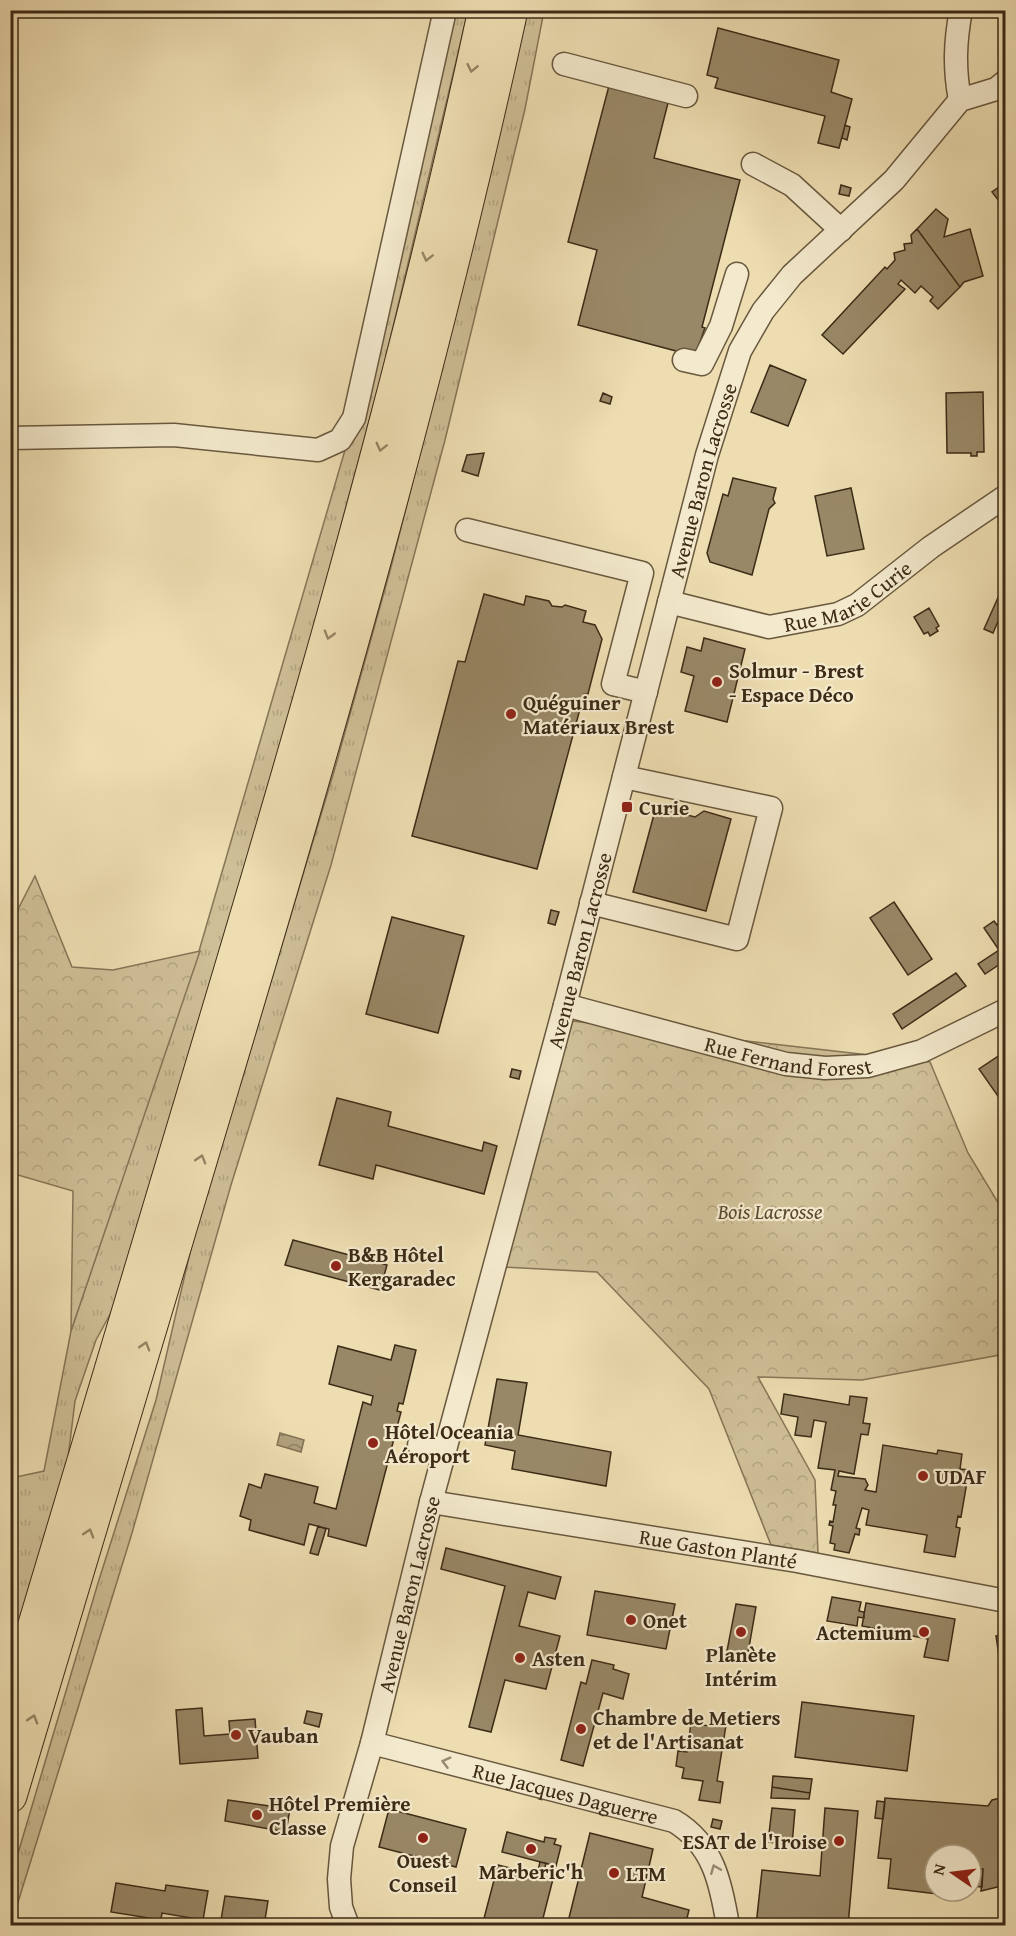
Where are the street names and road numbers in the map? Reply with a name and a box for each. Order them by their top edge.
street label: Avenue Baron Lacrosse [660,379,745,581]
street label: Rue Marie Curie [781,552,918,639]
street label: Avenue Baron Lacrosse [538,849,619,1052]
street label: Rue Fernand Forest [701,1028,876,1084]
street label: Avenue Baron Lacrosse [369,1492,448,1696]
street label: Rue Gaston Planté [637,1520,800,1576]
street label: Rue Jacques Daguerre [470,1754,662,1832]

